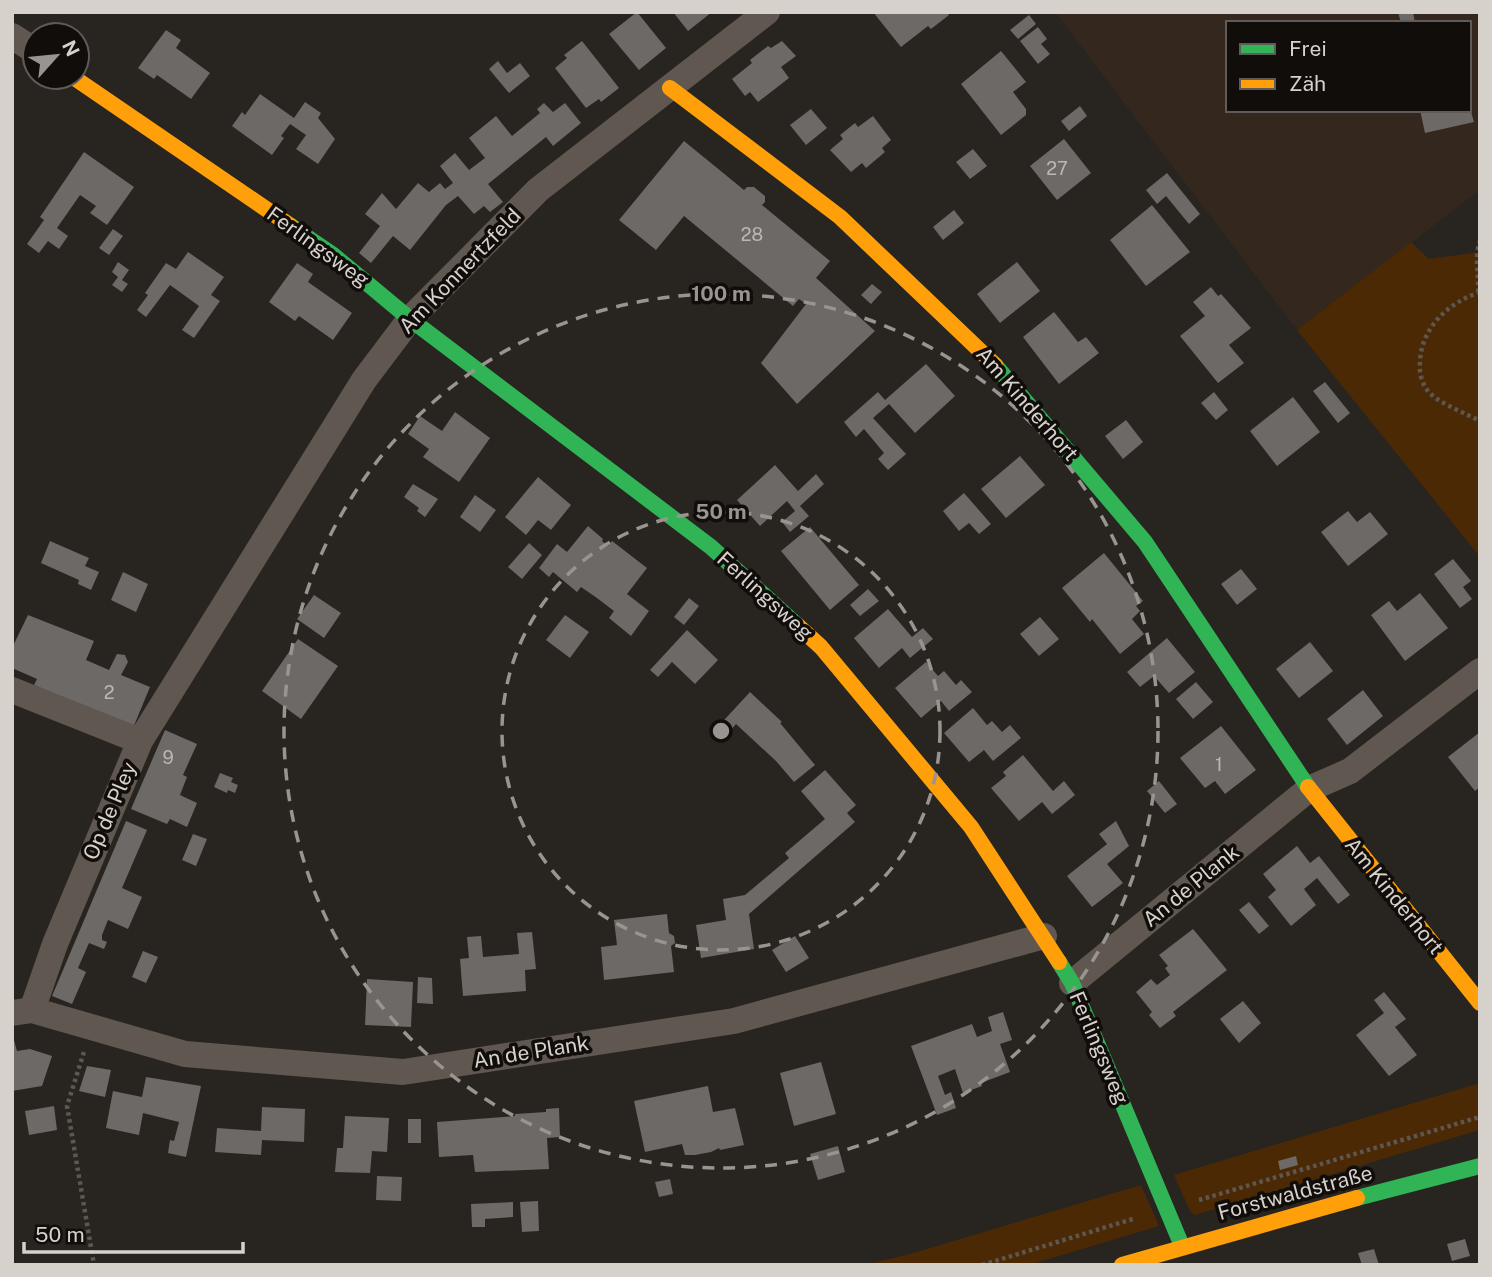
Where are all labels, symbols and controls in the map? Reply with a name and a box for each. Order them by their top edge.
north arrow [21,21,91,91]
legend [1226,21,1471,112]
text: Frei [1289,36,1327,61]
text: N [58,37,84,60]
text: Zäh [1289,71,1326,96]
house number: 27 [1046,158,1068,179]
street label: Ferlingsweg [262,201,374,292]
street label: Am Konnertzfeld [394,203,526,338]
house number: 28 [741,224,763,245]
text: 100 m [691,281,751,306]
street label: Am Kinderhort [971,342,1084,466]
text: 50 m [695,499,747,524]
street label: Ferlingsweg [712,546,818,645]
house number: 2 [104,682,114,703]
centre of rings [709,719,733,743]
house number: 9 [162,747,174,768]
house number: 1 [1215,754,1223,775]
street label: Op de Pley [78,758,141,864]
street label: Am Kinderhort [1340,832,1449,959]
street label: An de Plank [1138,839,1244,932]
street label: Ferlingsweg [1064,988,1134,1108]
street label: An de Plank [471,1030,591,1073]
street label: Forstwaldstraße [1215,1160,1375,1225]
scale bar [24,1210,243,1254]
text: 50 m [35,1222,85,1247]

